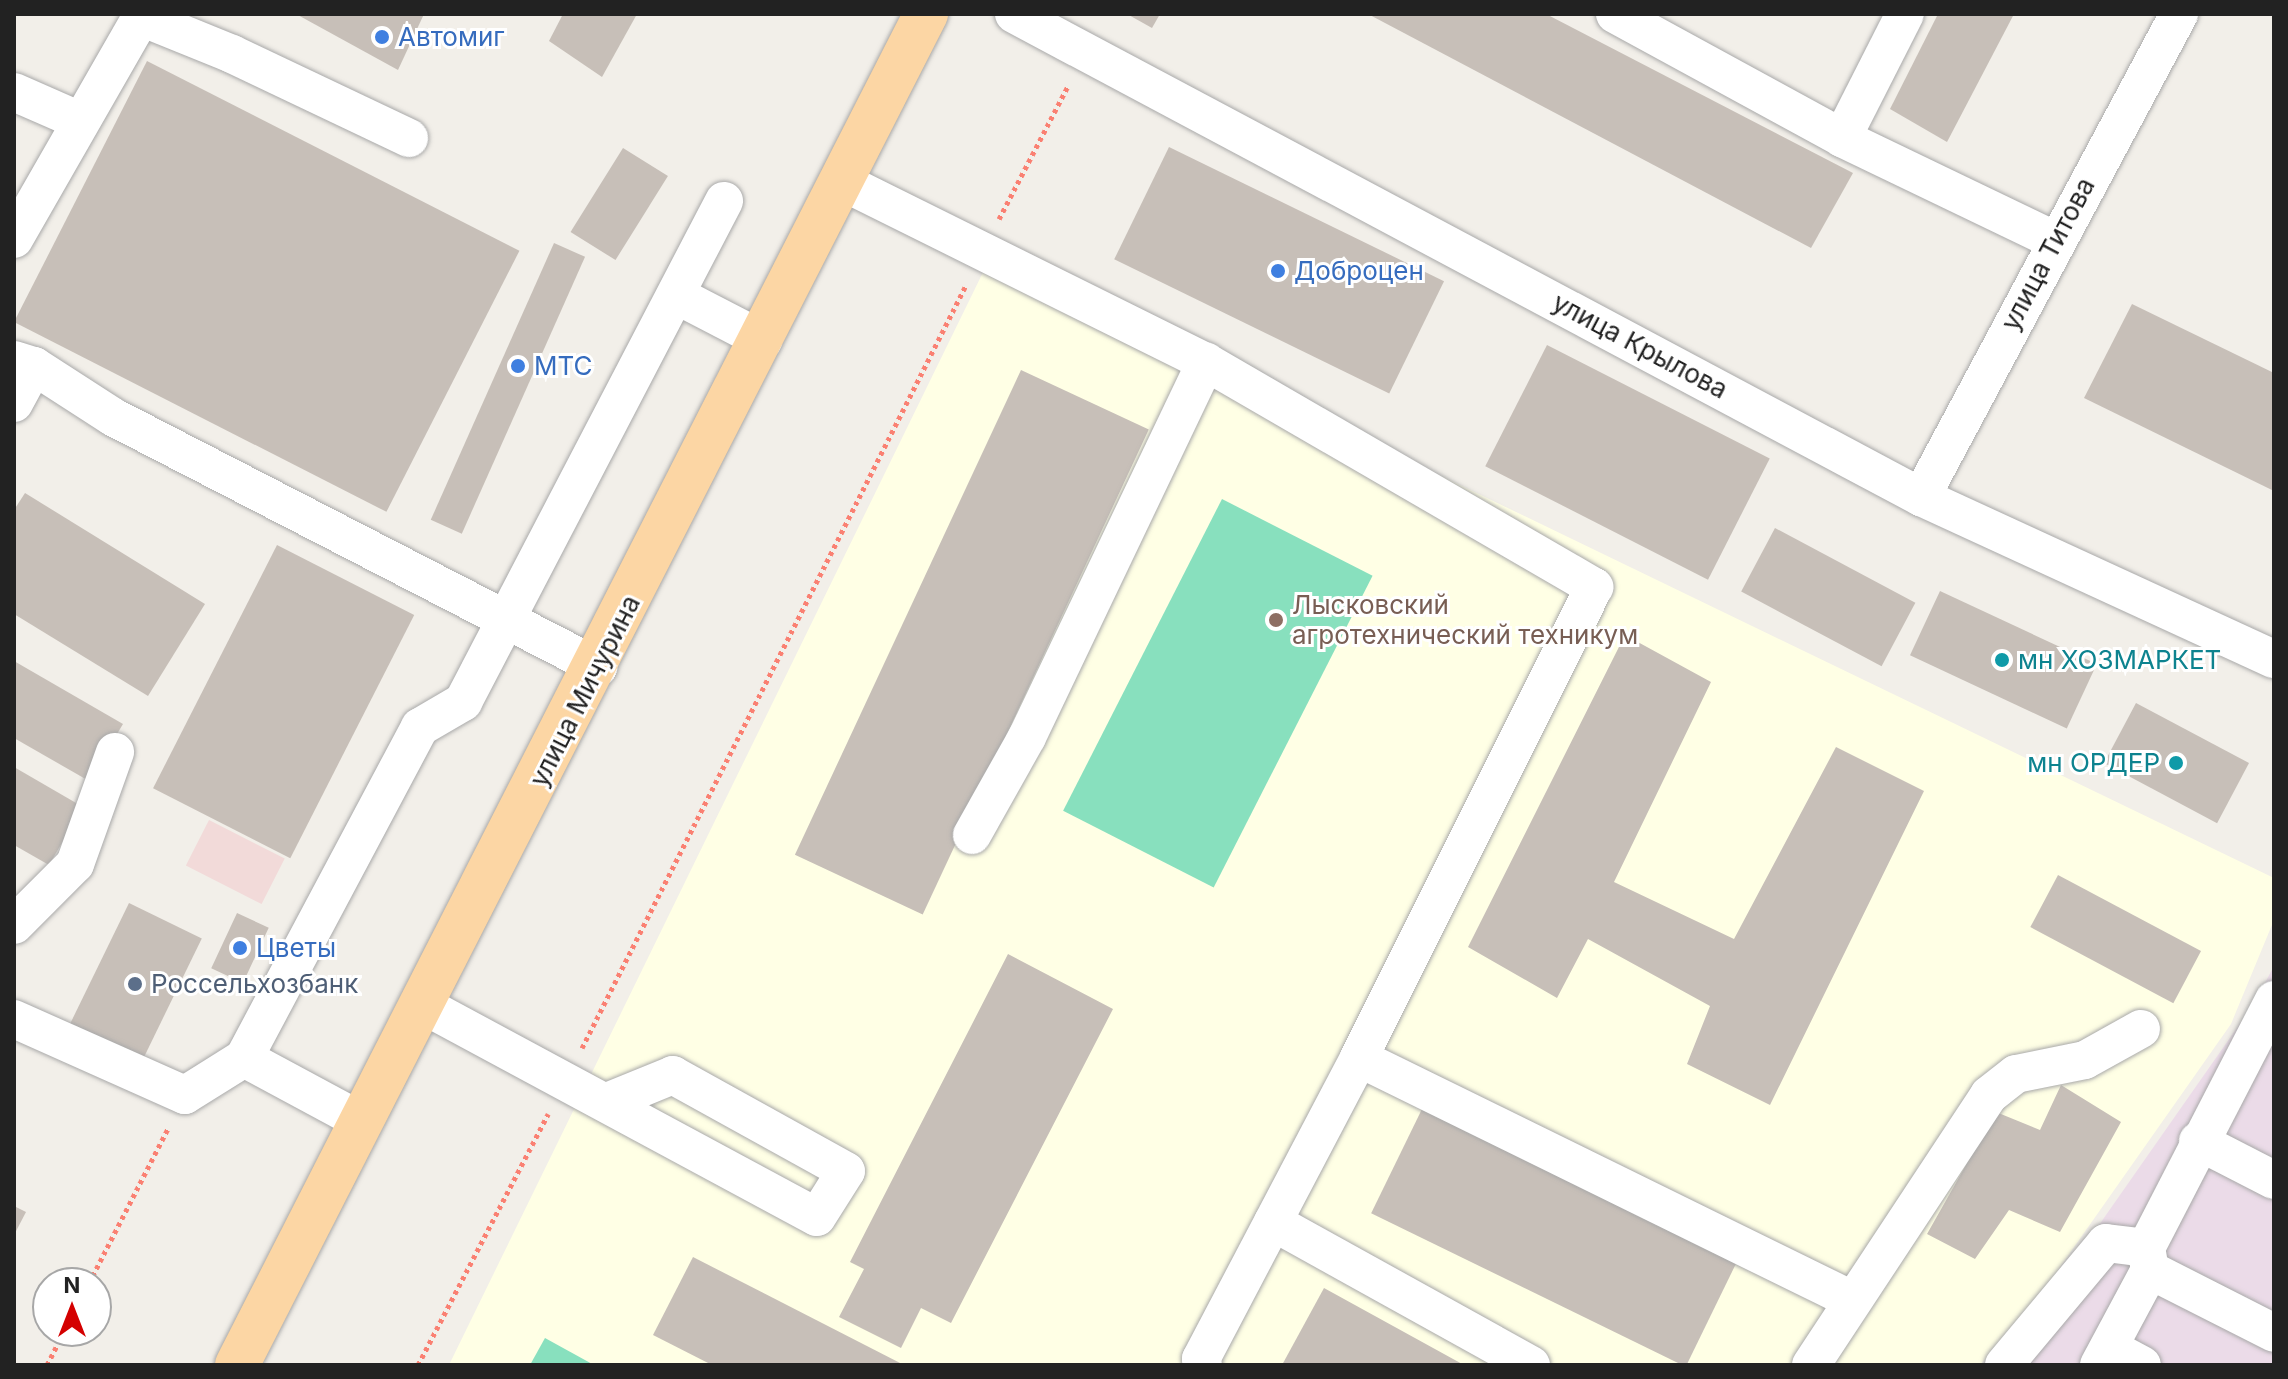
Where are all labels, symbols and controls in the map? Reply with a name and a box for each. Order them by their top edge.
place label: Автомиг [398,21,505,53]
marker: Автомиг [373,28,391,46]
street label: улица Титова [1995,172,2101,336]
place label: Доброцен [1294,255,1424,287]
marker: Доброцен [1269,262,1287,280]
street label: улица Крылова [1547,287,1733,405]
place label: МТС [534,350,592,382]
marker: МТС [509,357,527,375]
place label: Лысковский агротехнический техникум [1292,589,1638,650]
street label: улица Мичурина [523,590,647,792]
marker: Лысковский агротехнический техникум [1267,611,1285,629]
place label: мн ХОЗМАРКЕТ [2018,644,2221,676]
marker: мн ХОЗМАРКЕТ [1993,651,2011,669]
place label: мн ОРДЕР [2027,747,2160,779]
marker: мн ОРДЕР [2167,754,2185,772]
place label: Цветы [256,932,336,964]
marker: Цветы [231,939,249,957]
place label: Россельхозбанк [151,968,358,1000]
marker: Россельхозбанк [126,975,144,993]
north arrow [32,1267,112,1347]
text: N [64,1272,80,1298]

